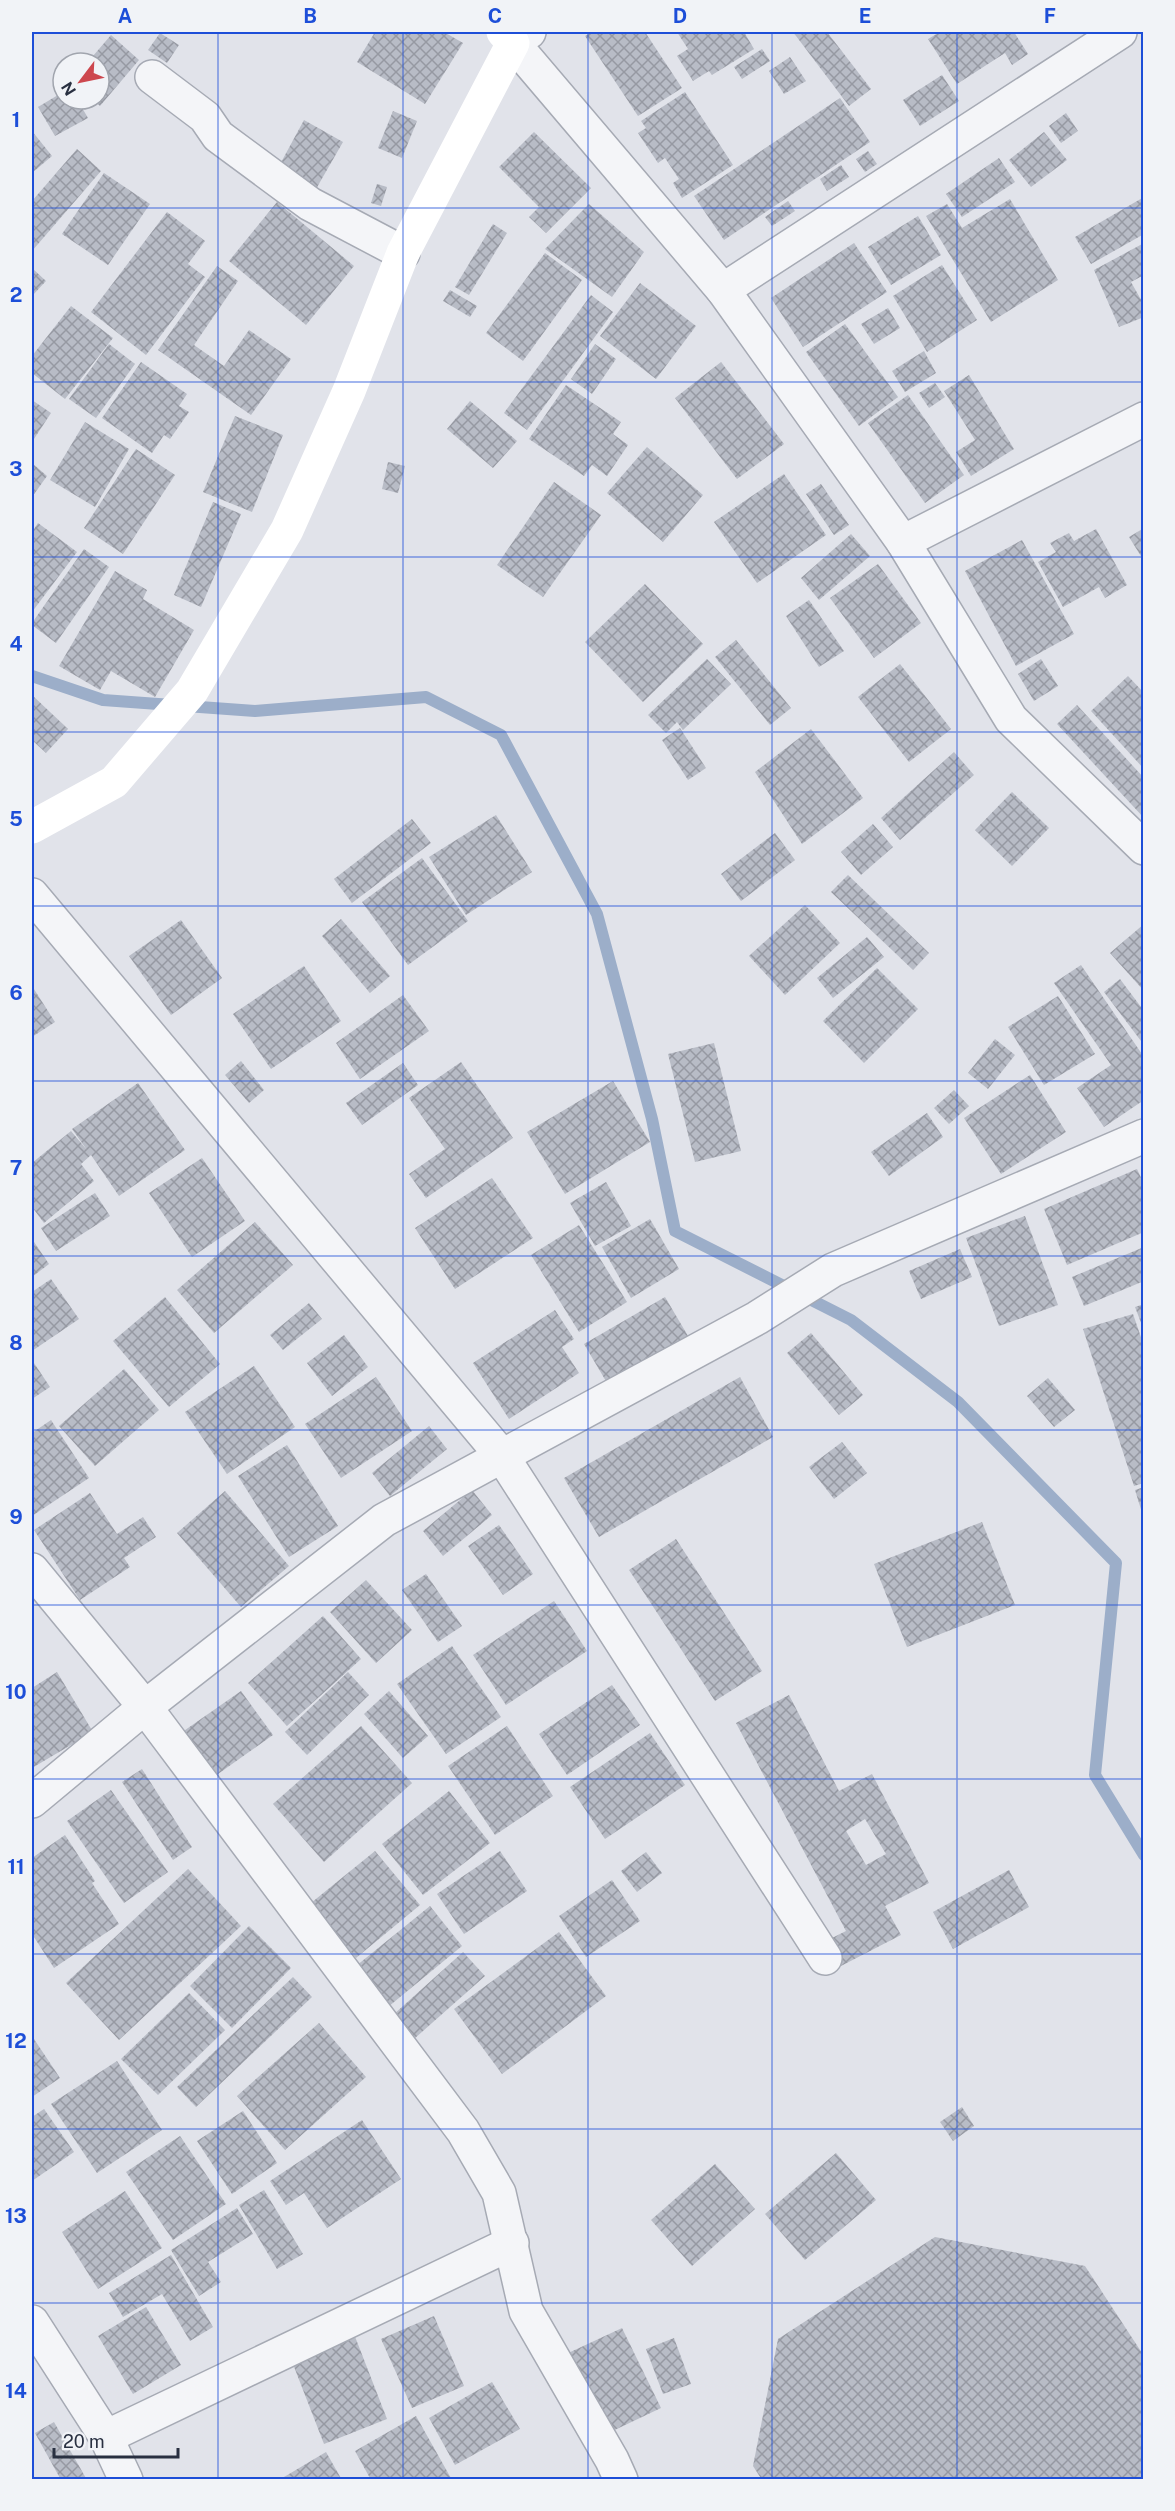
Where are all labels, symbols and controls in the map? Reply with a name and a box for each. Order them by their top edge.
text: A [118,4,132,28]
text: B [303,4,317,28]
text: C [488,4,502,28]
text: D [673,4,687,28]
text: E [859,4,871,28]
text: F [1044,4,1056,28]
north arrow [51,51,111,111]
text: N [57,78,80,99]
text: 1 [12,108,20,132]
text: 2 [10,283,22,307]
text: 3 [9,457,23,481]
text: 4 [9,632,23,656]
text: 5 [9,807,23,831]
text: 6 [9,981,23,1005]
text: 7 [10,1156,22,1180]
text: 8 [9,1331,23,1355]
text: 9 [9,1505,23,1529]
text: 10 [5,1680,27,1704]
text: 11 [7,1855,25,1879]
text: 12 [5,2029,27,2053]
text: 13 [5,2204,27,2228]
text: 14 [5,2379,27,2403]
scale bar [54,2421,178,2459]
text: 20 m [63,2431,105,2452]

